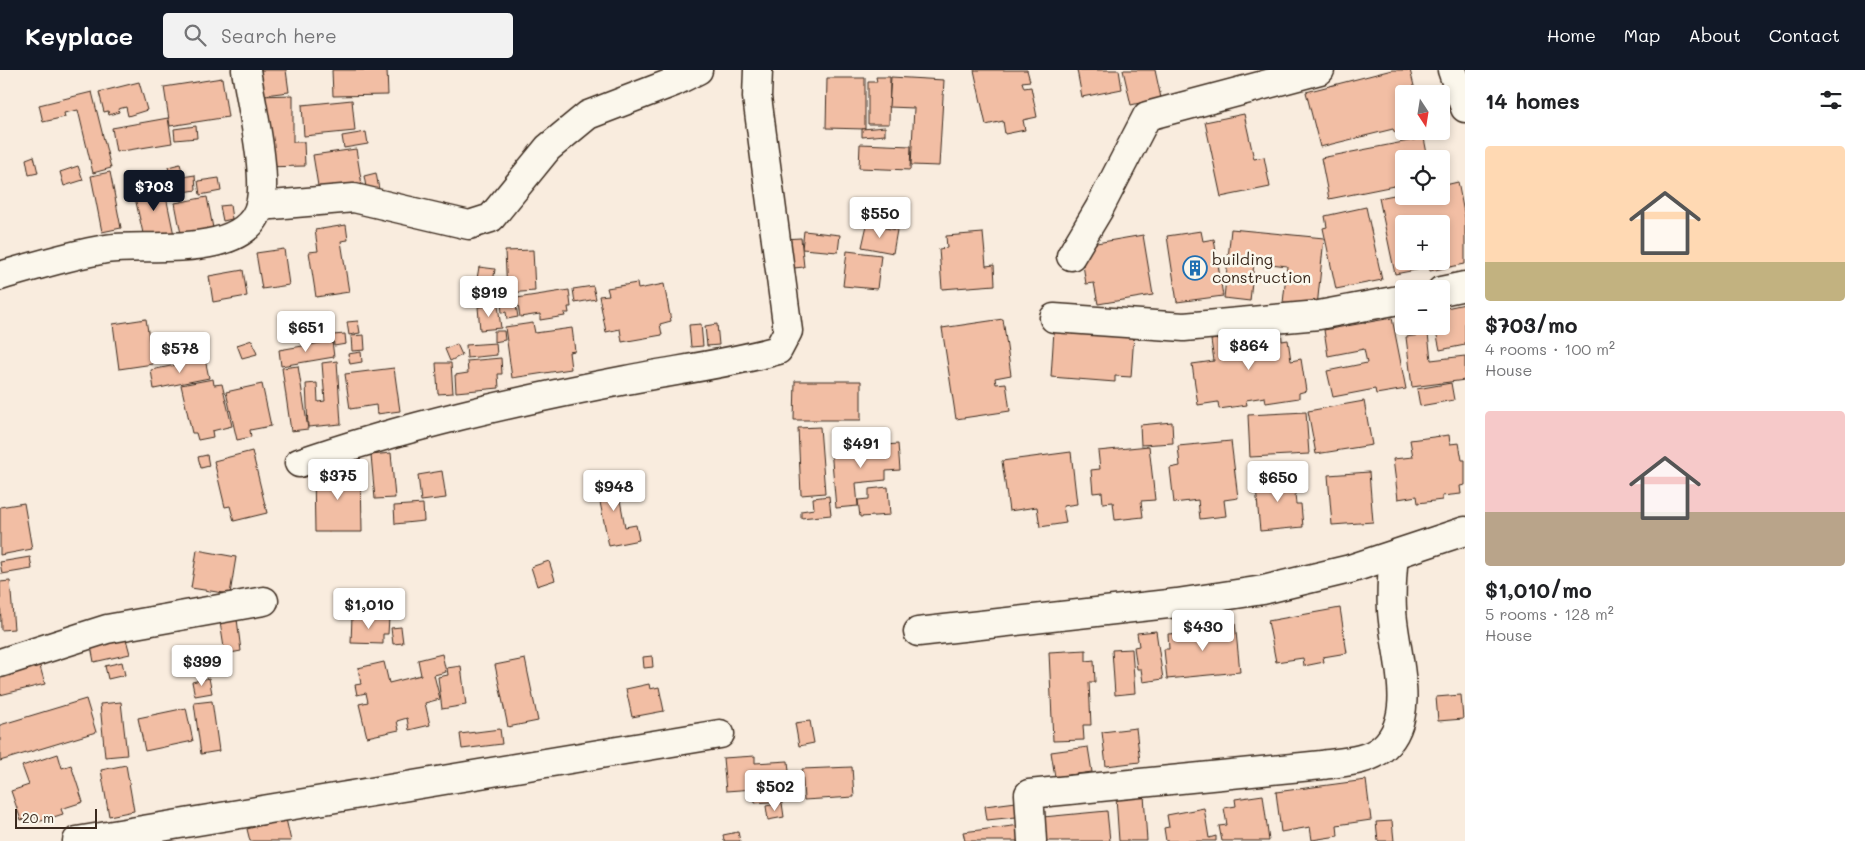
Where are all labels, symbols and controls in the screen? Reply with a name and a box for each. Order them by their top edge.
search box [163,13,513,58]
text: Keyplace [25,20,133,51]
icon: search [181,21,209,49]
text: Search here [221,23,337,48]
text: Home [1547,23,1596,47]
text: Map [1624,23,1660,47]
text: About [1688,23,1741,47]
text: Contact [1769,23,1840,47]
north arrow [1395,85,1450,140]
map controls [1395,85,1450,335]
icon: filters [1817,86,1845,114]
text: 14 homes [1485,87,1580,114]
button: locate [1395,150,1450,205]
pin: $703 [124,170,184,212]
text: $703 [135,175,173,196]
icon: home [1620,178,1710,268]
pin: $550 [850,196,910,239]
text: $550 [861,202,899,223]
button: + [1395,215,1450,270]
place label: building construction [1212,248,1311,287]
building icon: building construction [1182,255,1208,281]
pin: $919 [459,276,519,318]
button: − [1395,280,1450,335]
text: $919 [471,281,507,302]
pin: $651 [276,310,336,353]
text: $703/mo [1485,311,1577,338]
text: $651 [288,316,324,337]
pin: $864 [1219,328,1279,371]
pin: $578 [150,332,210,374]
text: $864 [1229,334,1269,355]
text: $578 [161,337,199,358]
text: 4 rooms · 100 m² [1485,338,1615,359]
text: House [1485,359,1532,380]
pin: $491 [831,426,891,469]
text: $491 [843,432,879,453]
icon: home [1620,443,1710,533]
pin: $375 [308,458,368,501]
pin: $650 [1248,460,1308,503]
text: $375 [319,464,357,485]
text: $650 [1258,466,1298,487]
pin: $948 [584,470,644,512]
text: $948 [594,475,634,496]
text: $1,010/mo [1485,576,1592,603]
pin: $1,010 [328,588,410,630]
text: $1,010 [344,593,394,614]
text: 5 rooms · 128 m² [1485,603,1614,624]
pin: $430 [1173,610,1233,652]
text: $430 [1183,615,1223,636]
text: House [1485,624,1532,645]
pin: $399 [172,644,232,687]
text: $399 [183,650,221,671]
pin: $502 [745,770,805,812]
text: $502 [756,775,794,796]
scale bar [15,806,98,829]
text: 20 m [22,808,54,827]

